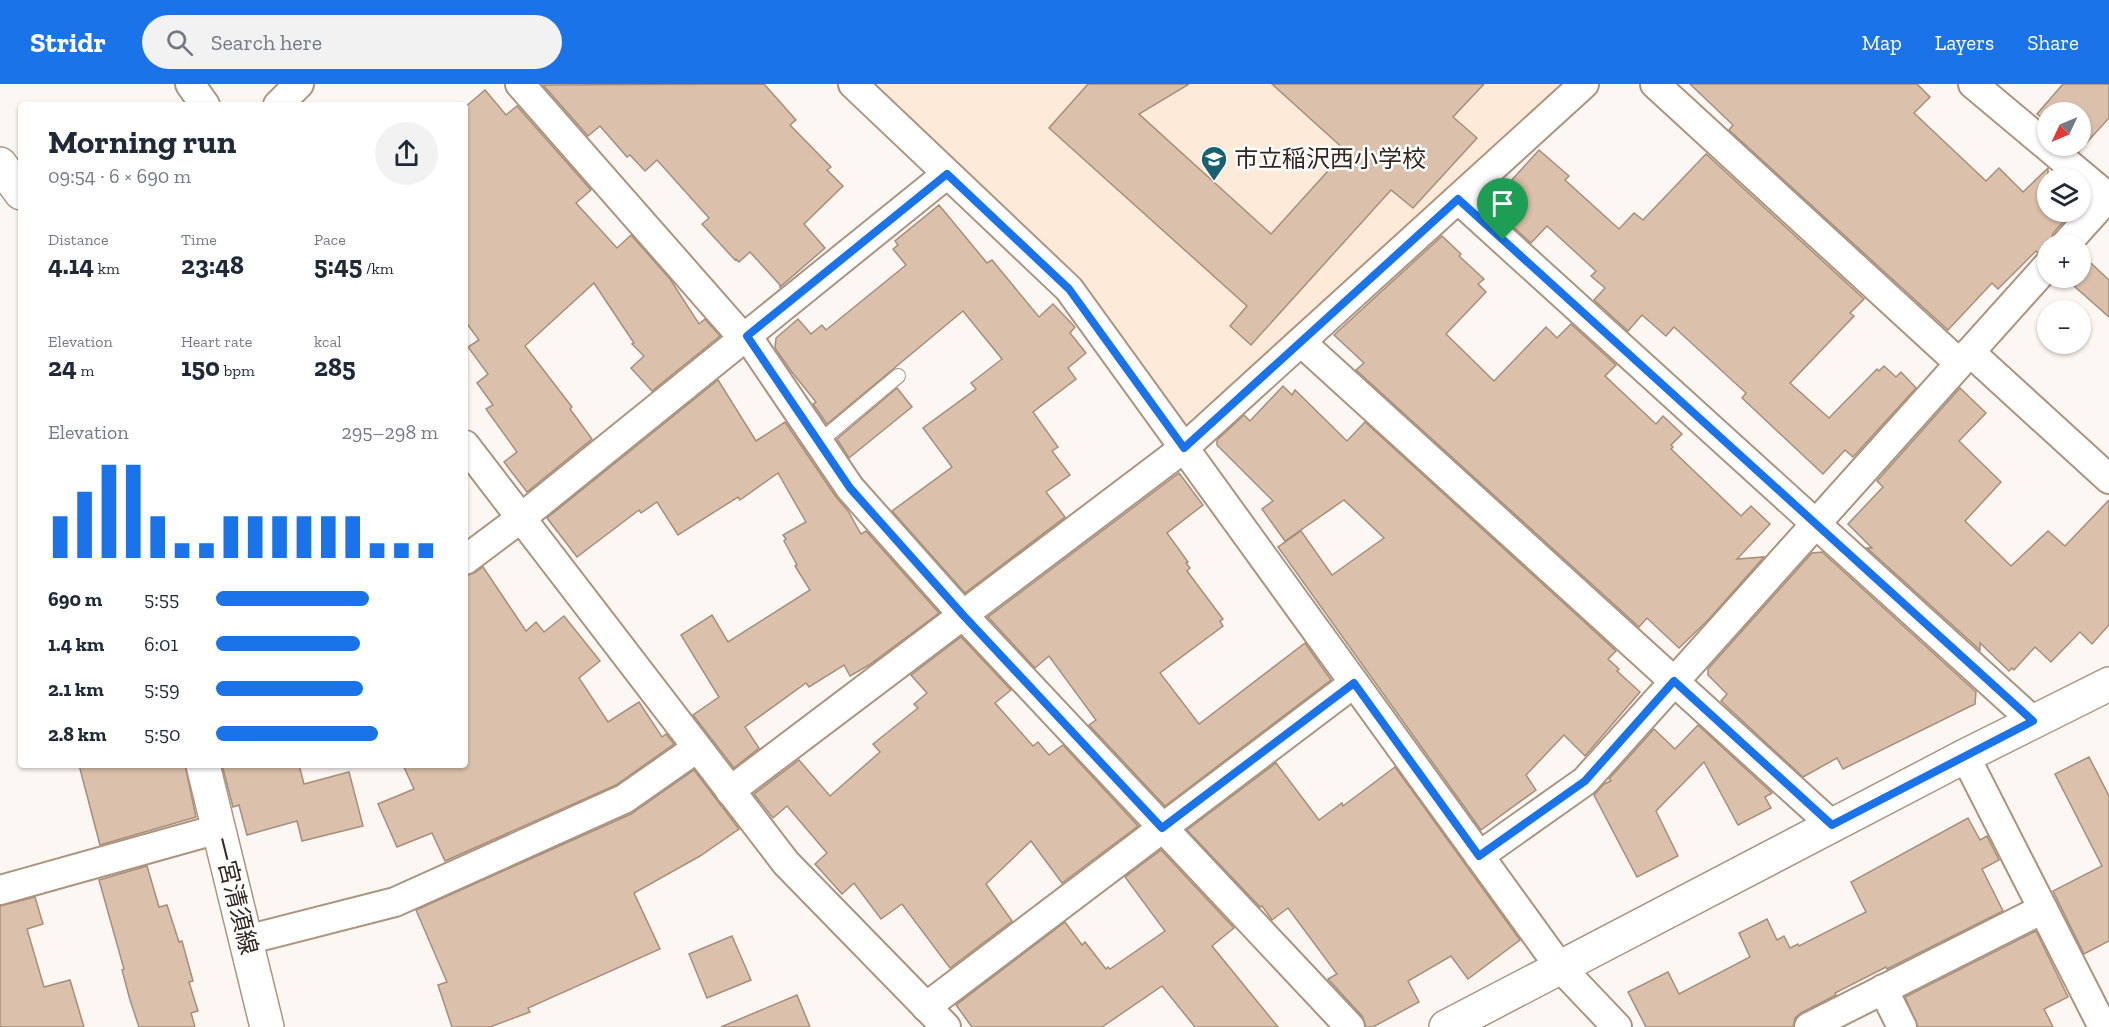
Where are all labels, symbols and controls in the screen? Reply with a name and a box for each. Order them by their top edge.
search box [142,15,562,69]
text: Stridr [30,26,106,59]
icon: search [163,26,196,59]
text: Search here [211,29,322,56]
text: Map [1862,30,1902,55]
text: Layers [1935,30,1994,55]
text: Share [2027,30,2079,55]
north arrow [2037,102,2091,156]
map controls [2037,102,2091,354]
text: Morning run [48,122,236,161]
button: share [375,122,438,185]
school or university icon: 市立稲沢西小学校 [1199,144,1229,182]
place label: 市立稲沢西小学校 [1234,144,1426,173]
text: 09:54 · 6 × 690 m [48,164,191,188]
button: layers [2037,168,2091,222]
pin [1477,178,1528,240]
icon: arrive [1486,187,1519,220]
text: Distance [48,230,109,249]
text: Time [181,230,217,249]
text: Pace [314,230,346,249]
button: + [2037,234,2091,288]
text: 4.14 [48,249,94,281]
text: 23:48 [181,249,244,281]
text: 5:45 [314,249,362,281]
text: km [94,259,120,278]
text: /km [362,259,394,278]
button: − [2037,300,2091,354]
text: Elevation [48,332,113,351]
text: Heart rate [181,332,252,351]
text: kcal [314,332,341,351]
text: 24 [48,351,77,383]
text: 150 [181,351,220,383]
text: 285 [314,351,356,383]
text: m [77,361,94,380]
text: bpm [220,361,255,380]
text: Elevation [48,420,129,444]
text: 295–298 m [341,420,438,444]
text: 690 m [48,587,102,611]
text: 5:55 [144,587,179,611]
text: 1.4 km [48,632,104,656]
text: 6:01 [144,632,178,656]
text: 2.1 km [48,677,104,701]
text: 5:59 [144,677,180,701]
text: 2.8 km [48,722,106,746]
text: 5:50 [144,722,180,746]
street label: 一宮清須線 [207,834,264,958]

